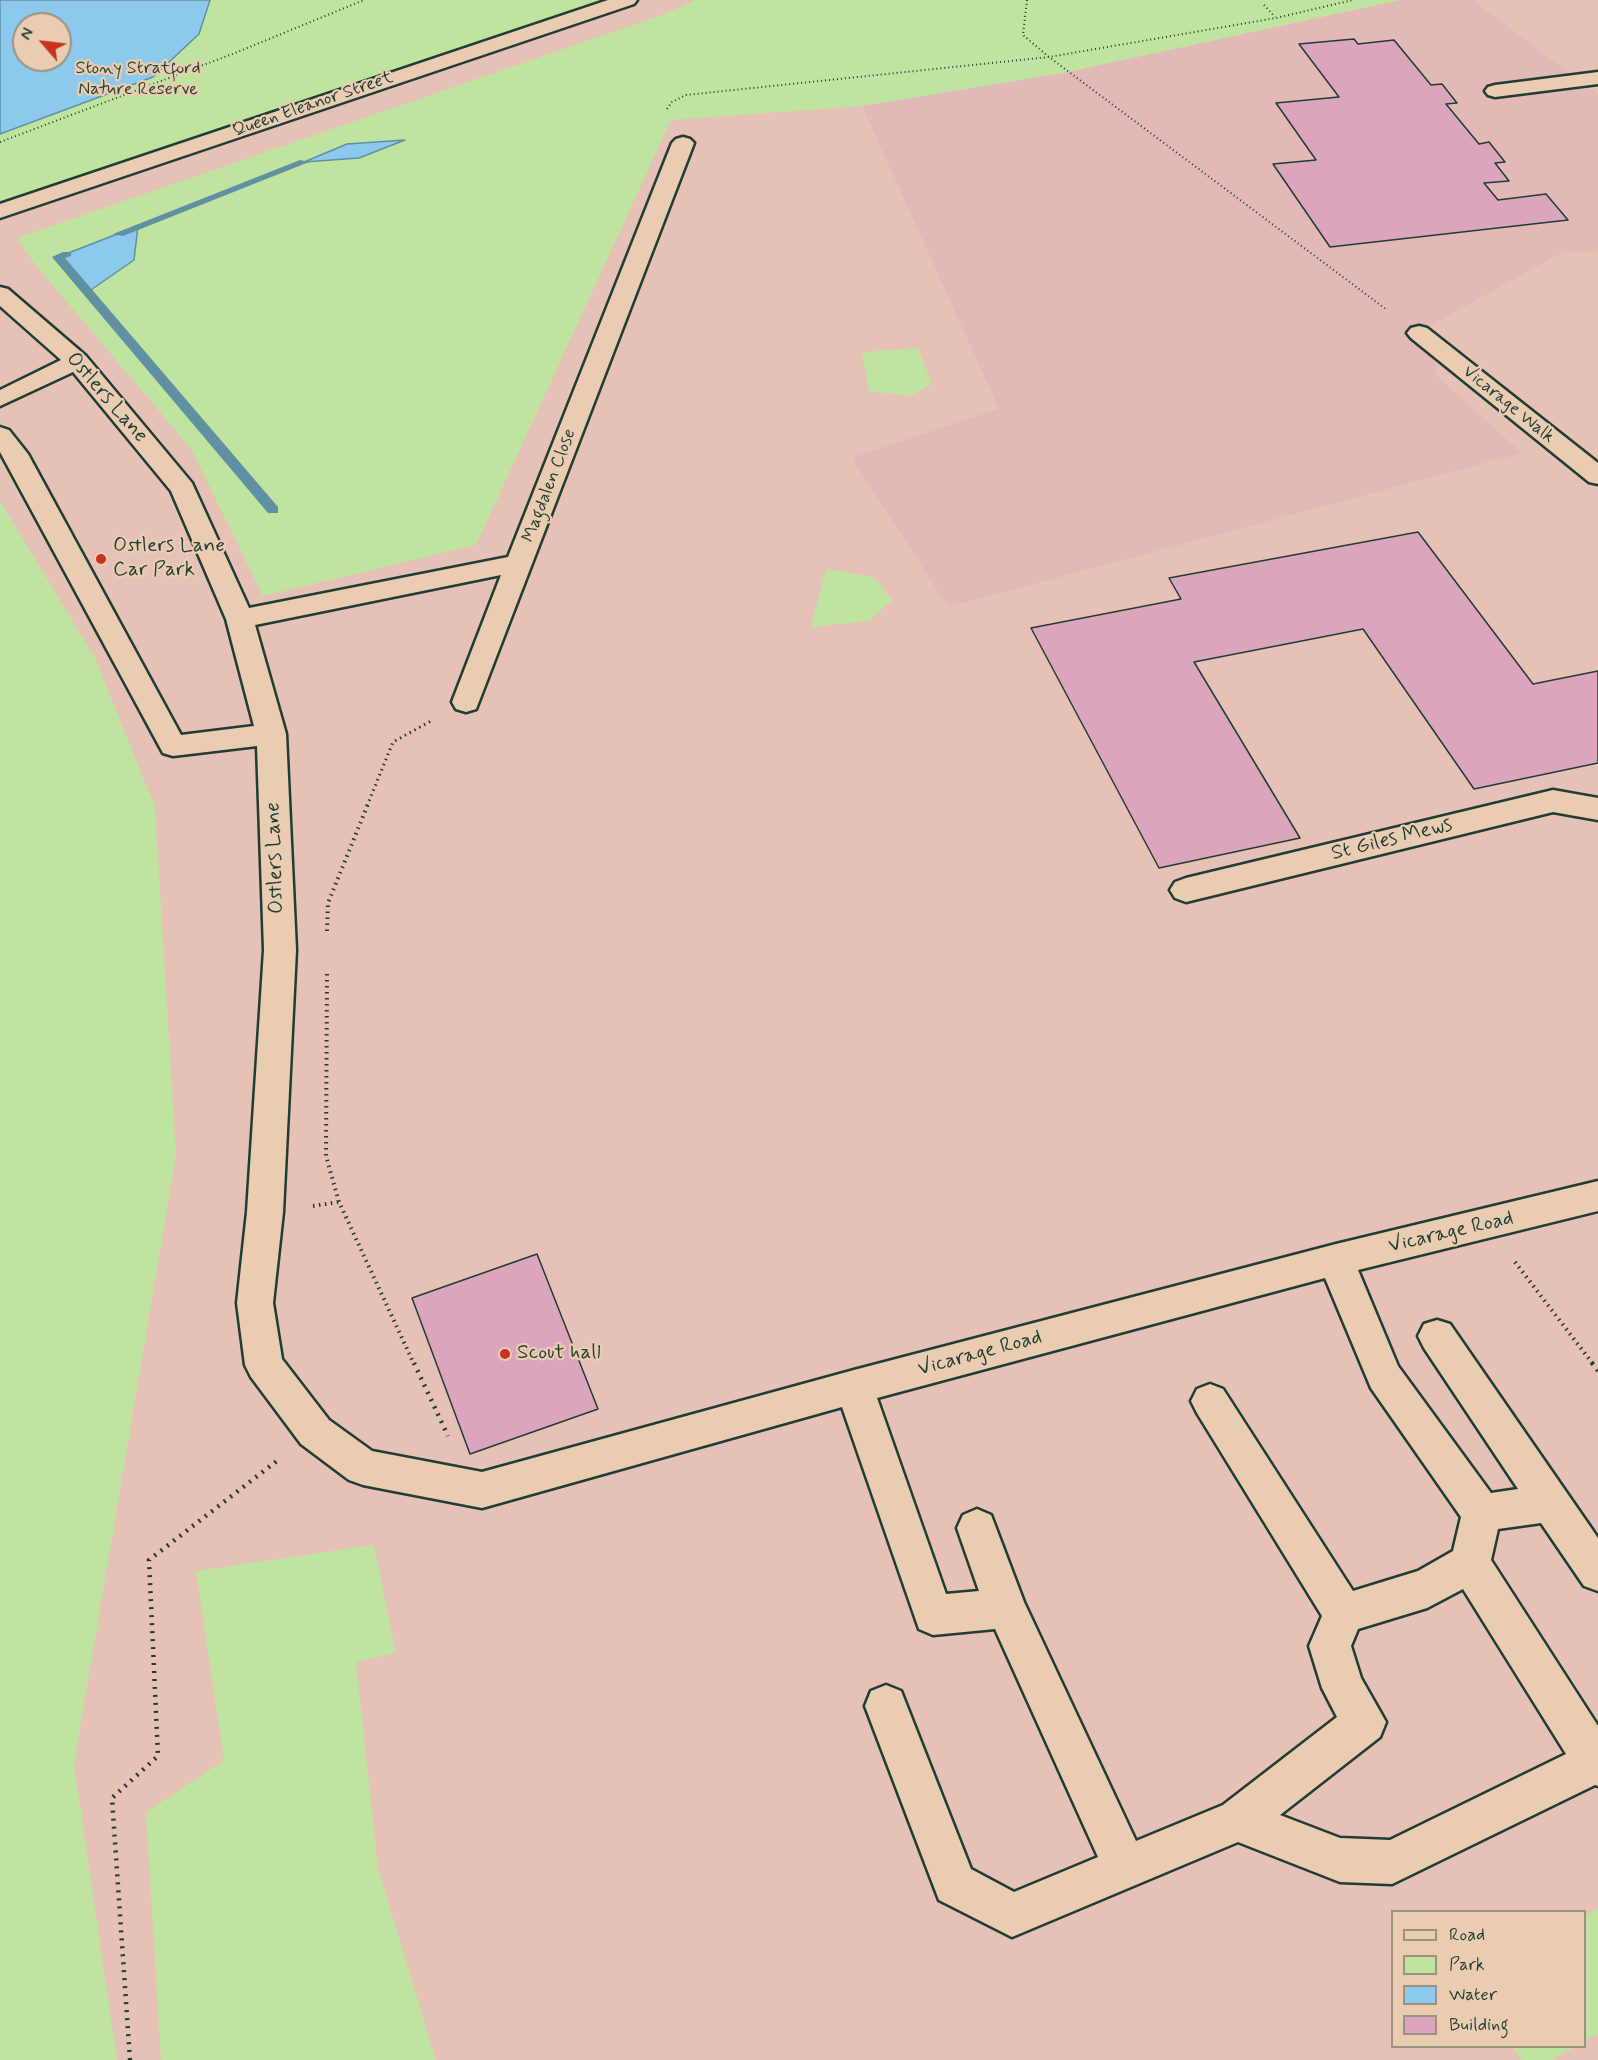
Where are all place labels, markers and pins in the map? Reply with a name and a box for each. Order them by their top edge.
place label: Ostlers Lane Car Park [113,534,225,584]
marker: Ostlers Lane Car Park [94,552,108,566]
place label: Scout hall [517,1341,601,1367]
marker: Scout hall [498,1347,512,1361]

